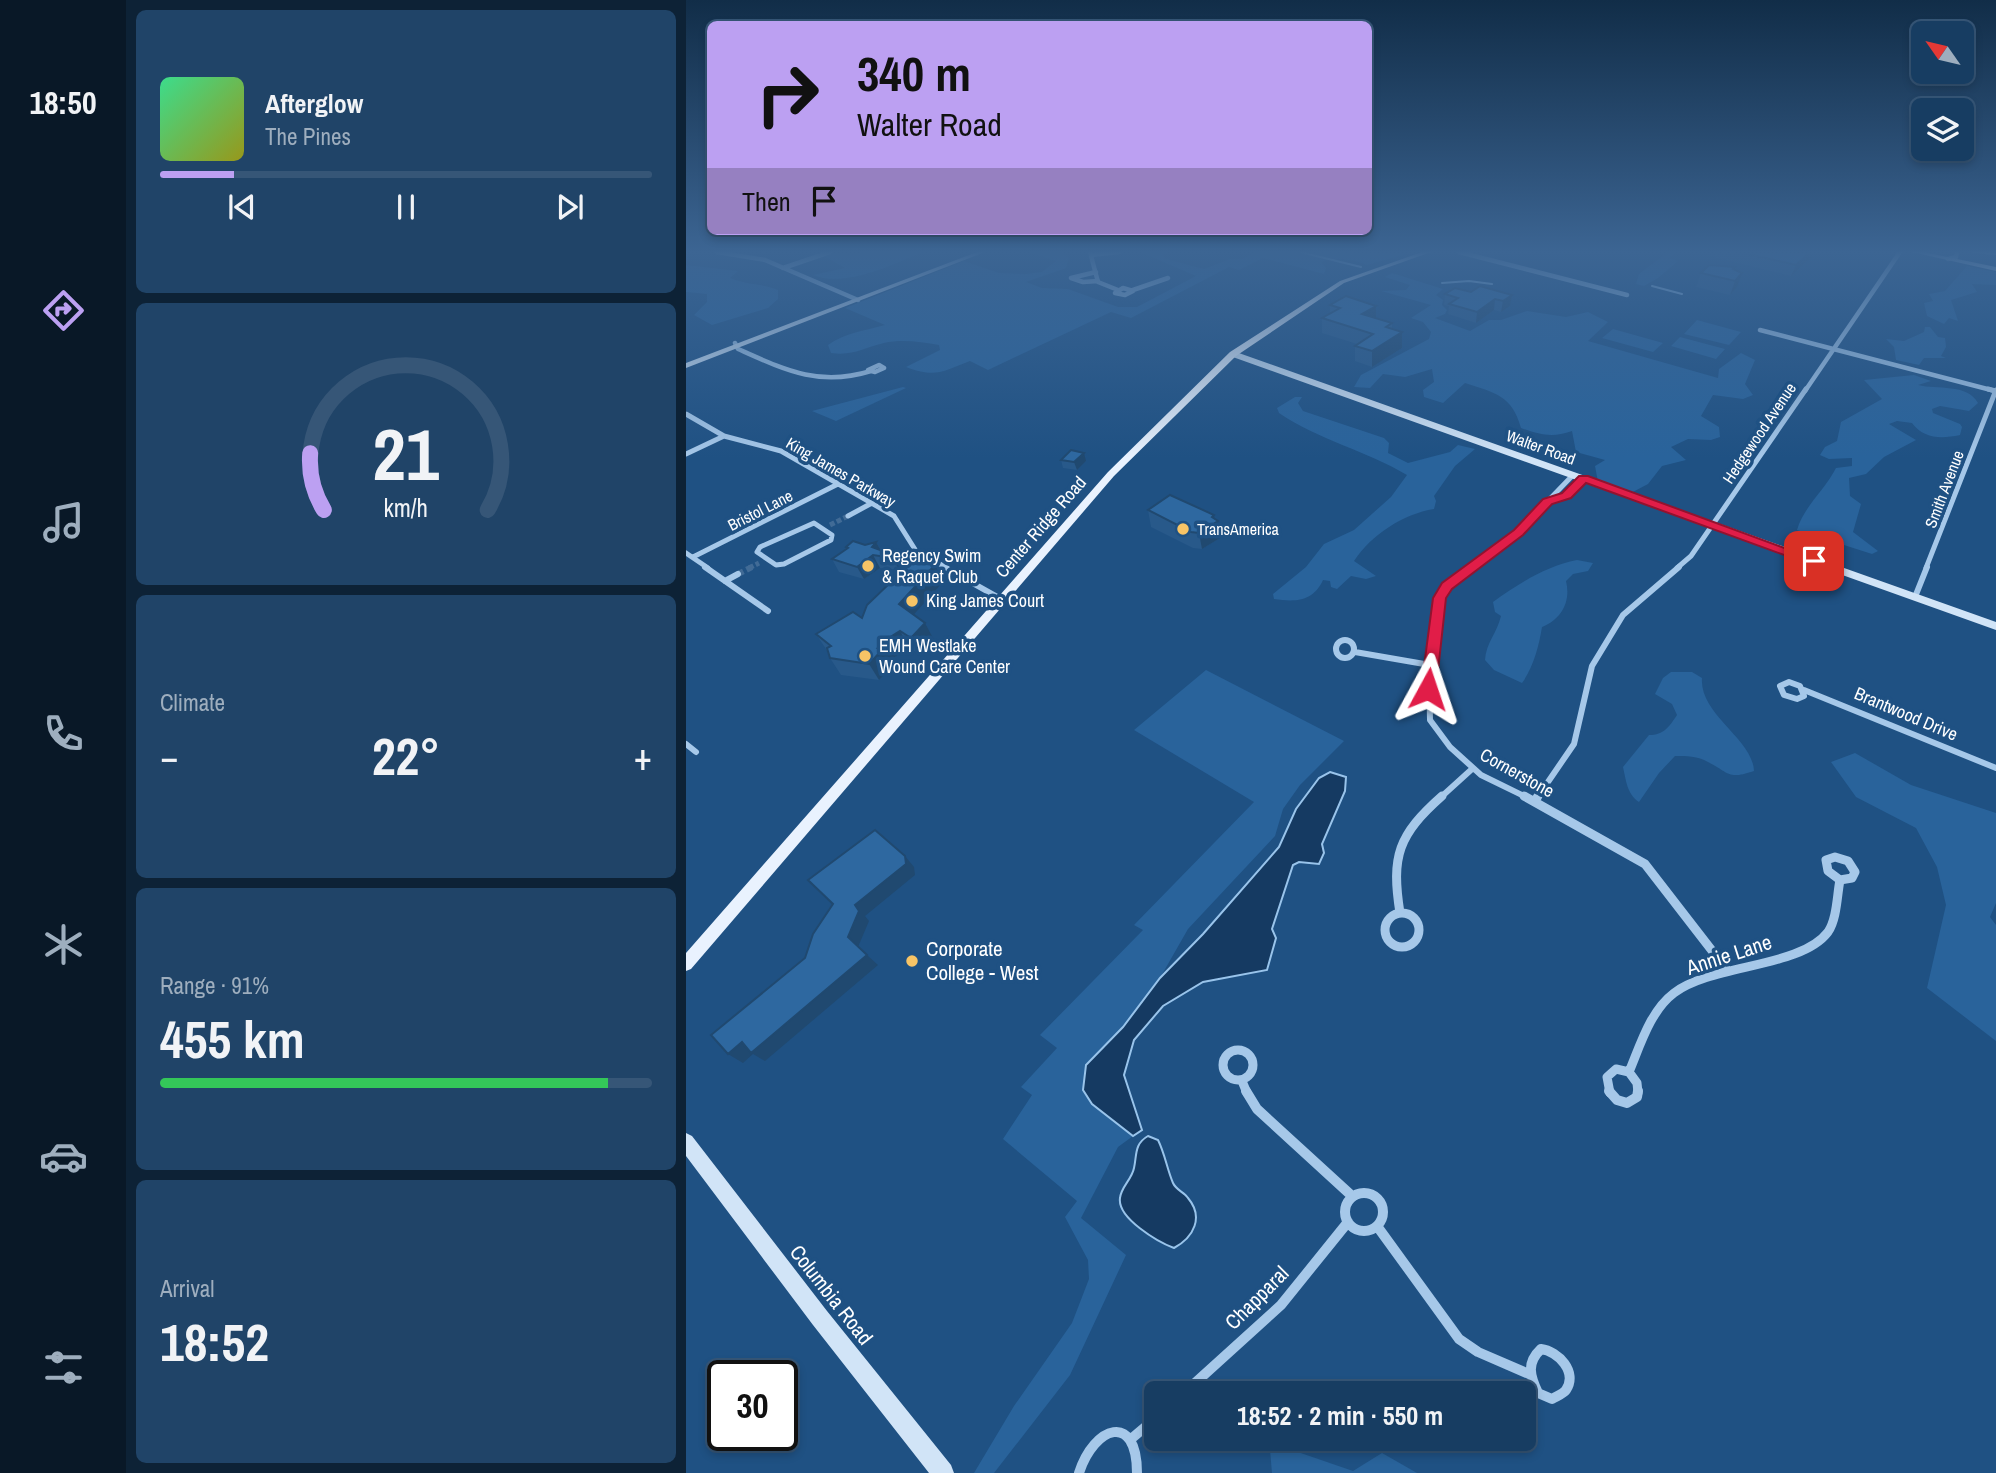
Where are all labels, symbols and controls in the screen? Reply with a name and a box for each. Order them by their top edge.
north arrow [1911,21,1974,84]
map controls [1911,21,1974,161]
text: 340 m [857,40,971,106]
icon: right [742,49,833,140]
text: 18:50 [29,81,97,124]
text: Afterglow [265,86,363,121]
button: layers [1911,98,1974,161]
text: Walter Road [857,103,1002,146]
text: The Pines [265,121,351,152]
icon: arrive [805,182,843,220]
text: Then [742,184,791,219]
icon: previous [223,188,261,226]
icon: pause [387,188,425,226]
icon: next [551,188,589,226]
icon: directions [39,286,88,335]
street label: Hedgewood Avenue [1717,378,1801,488]
text: 21 [373,405,440,503]
street label: Walter Road [1503,424,1579,470]
street label: King James Parkway [782,432,900,513]
street label: Smith Avenue [1919,447,1969,531]
street label: Center Ridge Road [989,470,1092,583]
street label: Bristol Lane [724,484,796,536]
text: km/h [384,491,428,525]
icon: music [39,498,88,547]
place label: TransAmerica [1197,518,1280,540]
marker: TransAmerica [1175,521,1191,537]
pin [1784,531,1844,591]
icon: arrive [1795,542,1833,580]
place label: Regency Swim & Raquet Club [882,543,981,589]
marker: Regency Swim & Raquet Club [860,558,876,574]
place label: King James Court [926,588,1044,613]
marker: King James Court [904,593,920,609]
place label: EMH Westlake Wound Care Center [879,633,1010,679]
marker: EMH Westlake Wound Care Center [857,648,873,664]
position arrow [1391,652,1465,726]
street label: Brantwood Drive [1851,681,1962,747]
text: Climate [160,687,225,718]
icon: phone [39,709,88,758]
text: 22° [372,721,440,791]
text: − [160,731,178,782]
text: + [634,731,652,782]
street label: Cornerstone [1476,742,1559,803]
icon: climate [39,920,88,969]
street label: Annie Lane [1682,927,1775,982]
place label: Corporate College - West [926,934,1039,987]
marker: Corporate College - West [904,953,920,969]
text: Range · 91% [160,970,269,1001]
text: 455 km [160,1004,305,1074]
icon: car [39,1132,88,1181]
street label: Columbia Road [783,1239,880,1351]
street label: Chapparal [1218,1259,1295,1336]
text: Arrival [160,1273,215,1304]
text: 18:52 [160,1307,269,1377]
icon: filters [39,1343,88,1392]
speed limit sign: 30 [707,1360,798,1451]
text: 18:52 · 2 min · 550 m [1237,1398,1443,1433]

